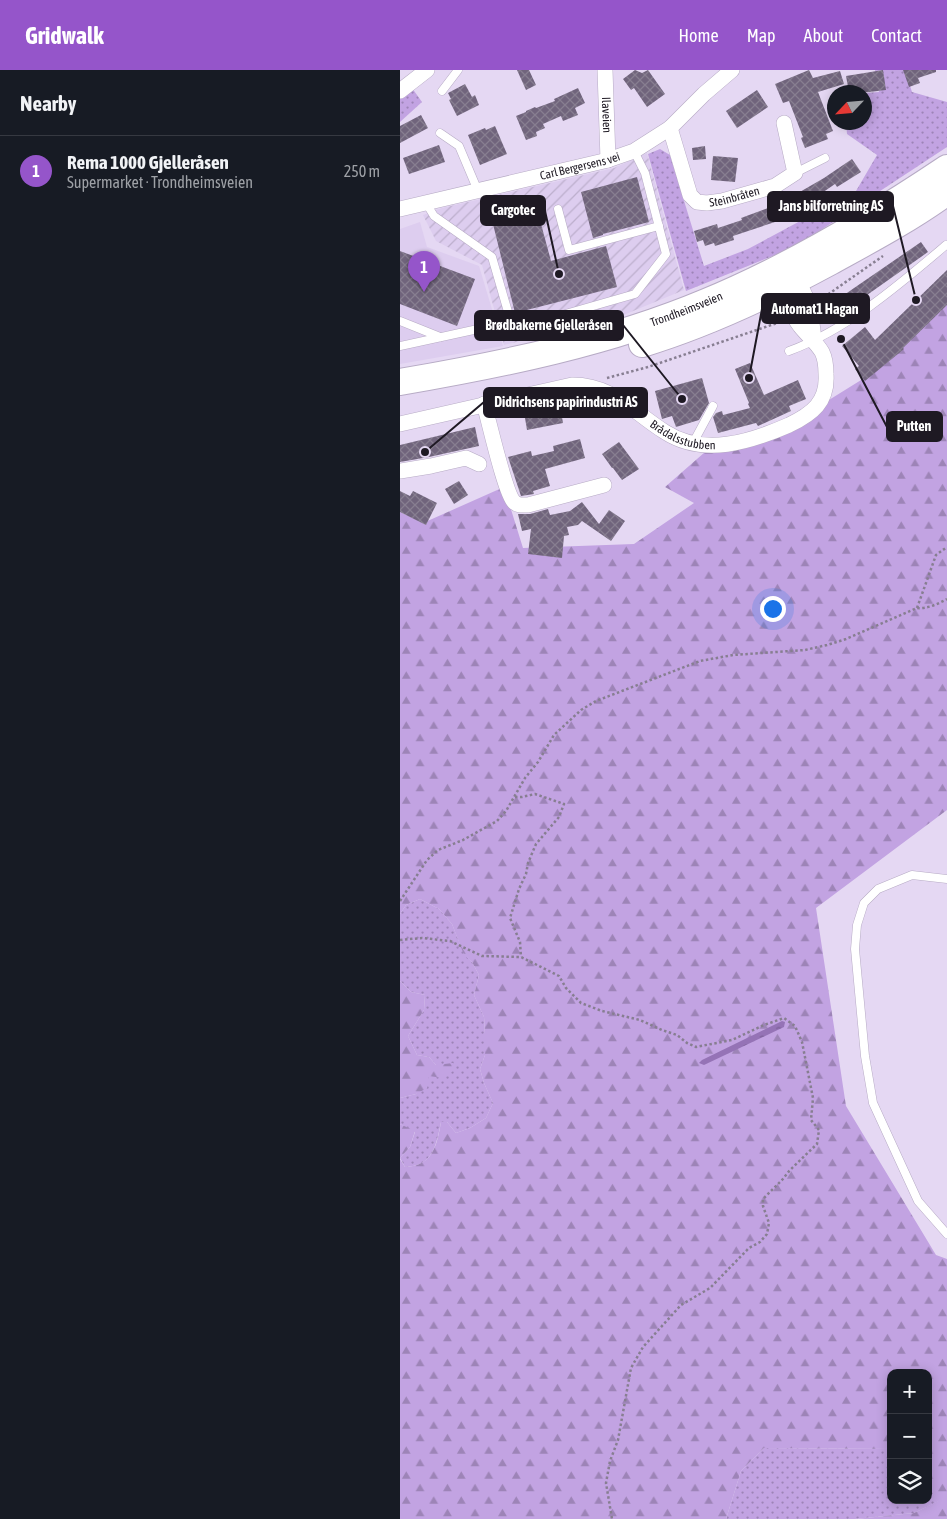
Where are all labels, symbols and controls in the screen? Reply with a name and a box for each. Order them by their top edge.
text: Gridwalk [25,22,104,49]
text: Home [679,25,719,46]
text: Map [747,25,776,46]
text: About [804,25,843,46]
text: Contact [871,25,922,46]
north arrow [827,85,872,130]
text: Nearby [20,91,76,115]
street label: Ilaveien [599,97,614,133]
street label: Carl Bergersens vei [538,149,622,183]
text: Rema 1000 Gjelleråsen [67,151,229,173]
text: 1 [32,162,40,180]
text: 250 m [344,162,380,180]
text: Supermarket · Trondheimsveien [67,173,253,191]
street label: Steinbråten [708,184,761,210]
callout: Jans bilforretning AS [768,192,893,221]
callout: Cargotec [481,196,545,225]
text: Jans bilforretning AS [778,198,884,214]
text: Cargotec [491,202,536,218]
pin: 1 [408,251,440,292]
street label: Trondheimsveien [648,289,725,330]
callout: Automat1 Hagan [762,294,869,323]
text: Automat1 Hagan [771,301,859,317]
callout: Brødbakerne Gjelleråsen [475,311,623,340]
text: Brødbakerne Gjelleråsen [485,317,613,333]
callout: Didrichsens papirindustri AS [484,388,647,417]
text: Didrichsens papirindustri AS [494,394,638,410]
callout: Putten [887,412,942,441]
street label: Brådalsstubben [647,417,716,452]
text: Putten [897,418,932,434]
your location [760,596,786,622]
map controls [887,1369,932,1504]
button: + [887,1369,932,1414]
button: − [887,1414,932,1459]
button: layers [887,1459,932,1504]

